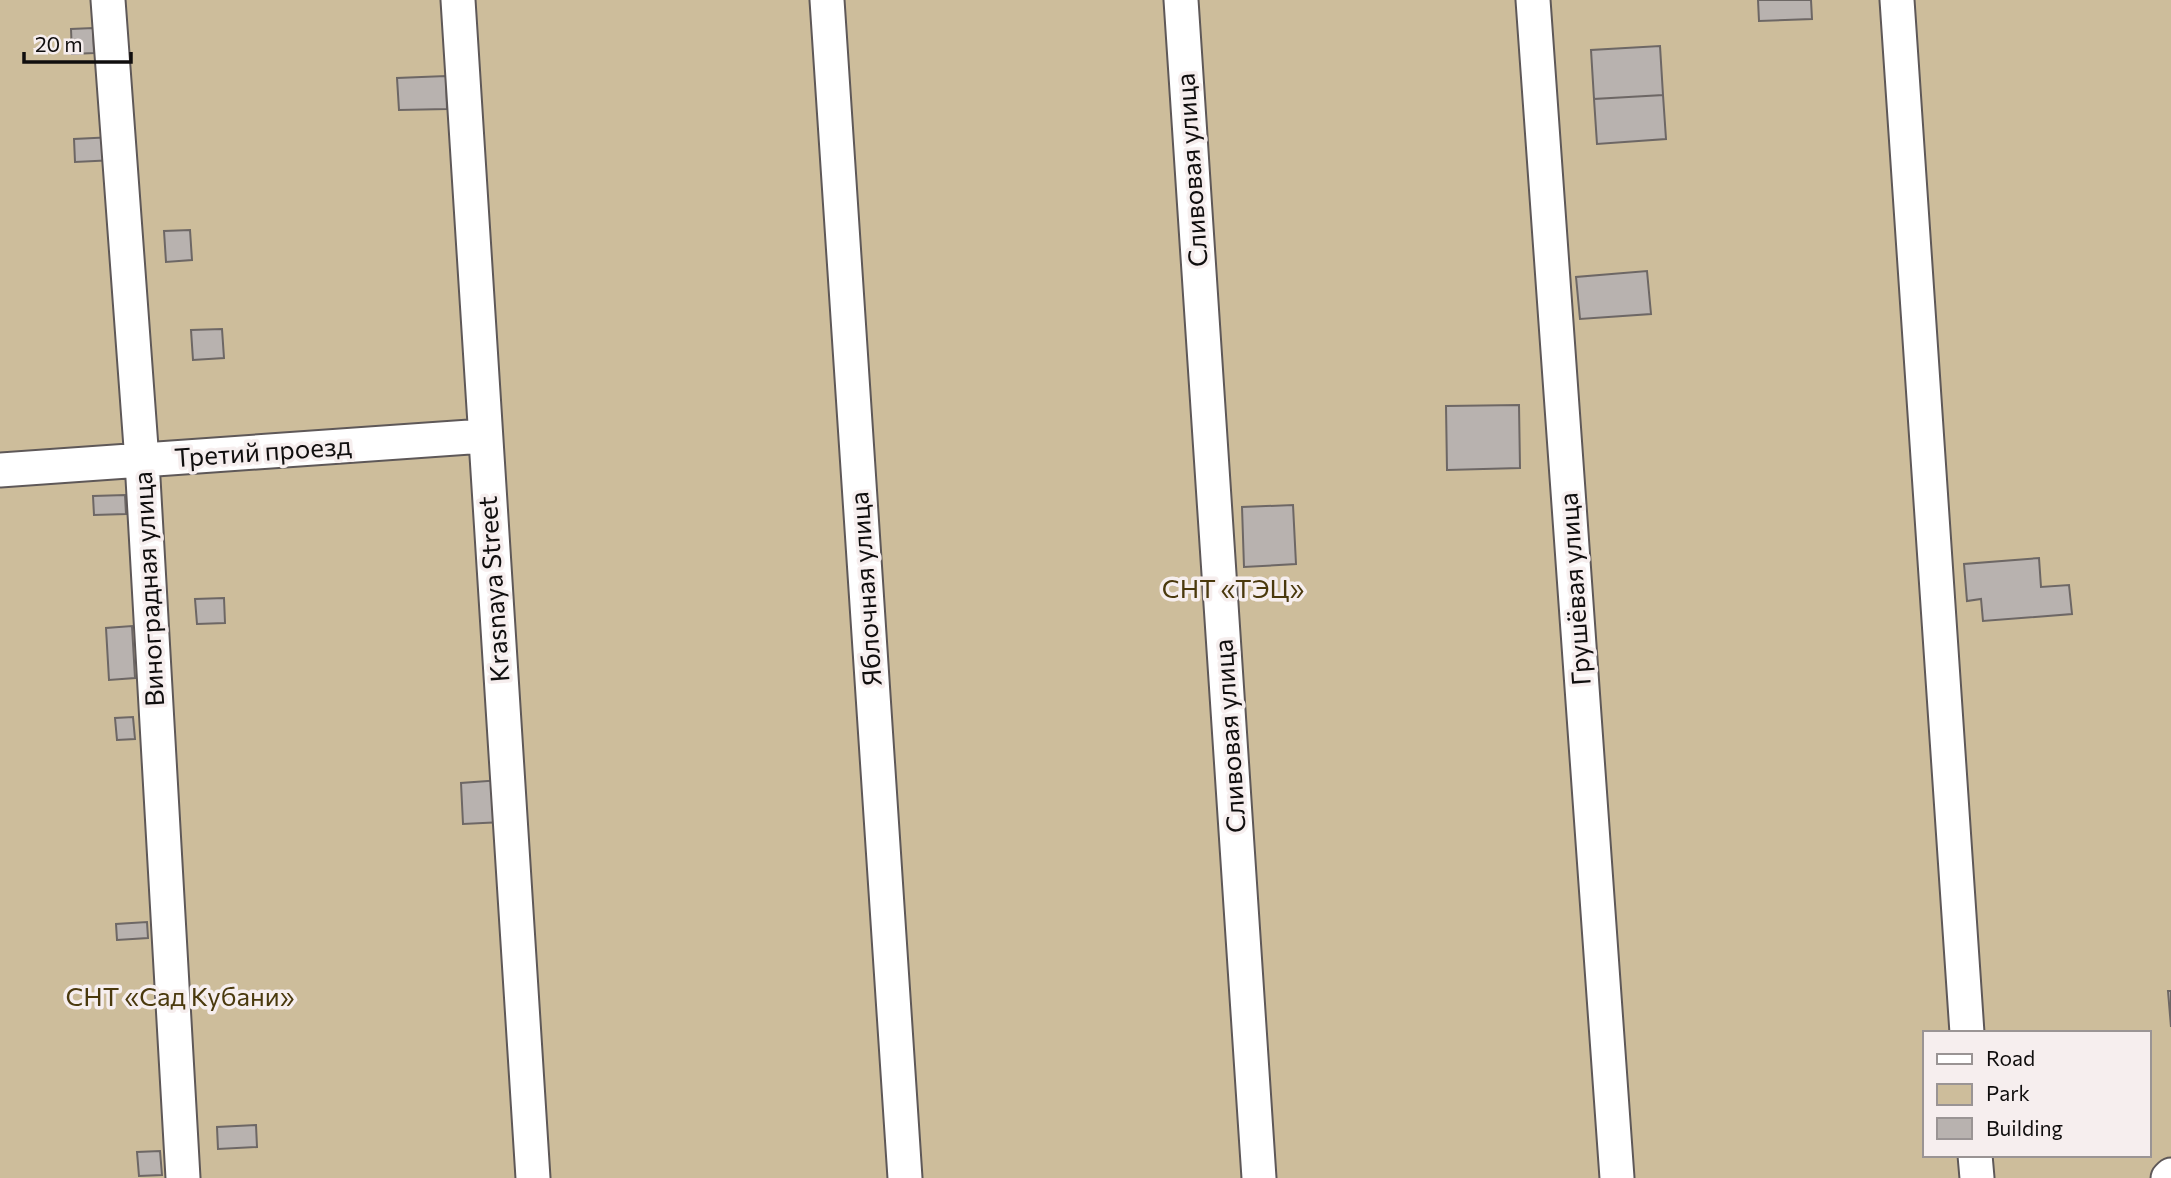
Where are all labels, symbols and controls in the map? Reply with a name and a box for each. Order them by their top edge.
scale bar [24,21,131,65]
text: 20 m [35,31,83,56]
street label: Сливовая улица [1168,72,1213,268]
street label: Третий проезд [173,429,353,472]
street label: Виноградная улица [126,471,169,707]
street label: Яблочная улица [842,491,887,688]
street label: Грушёвая улица [1551,492,1596,687]
street label: Krasnaya Street [471,495,514,683]
park label: СНТ «ТЭЦ» [1162,572,1304,603]
street label: Сливовая улица [1206,638,1251,834]
park label: СНТ «Сад Кубани» [66,980,294,1011]
legend [1923,1031,2150,1157]
text: Road [1986,1045,2035,1070]
text: Park [1986,1080,2030,1105]
text: Building [1986,1115,2063,1140]

